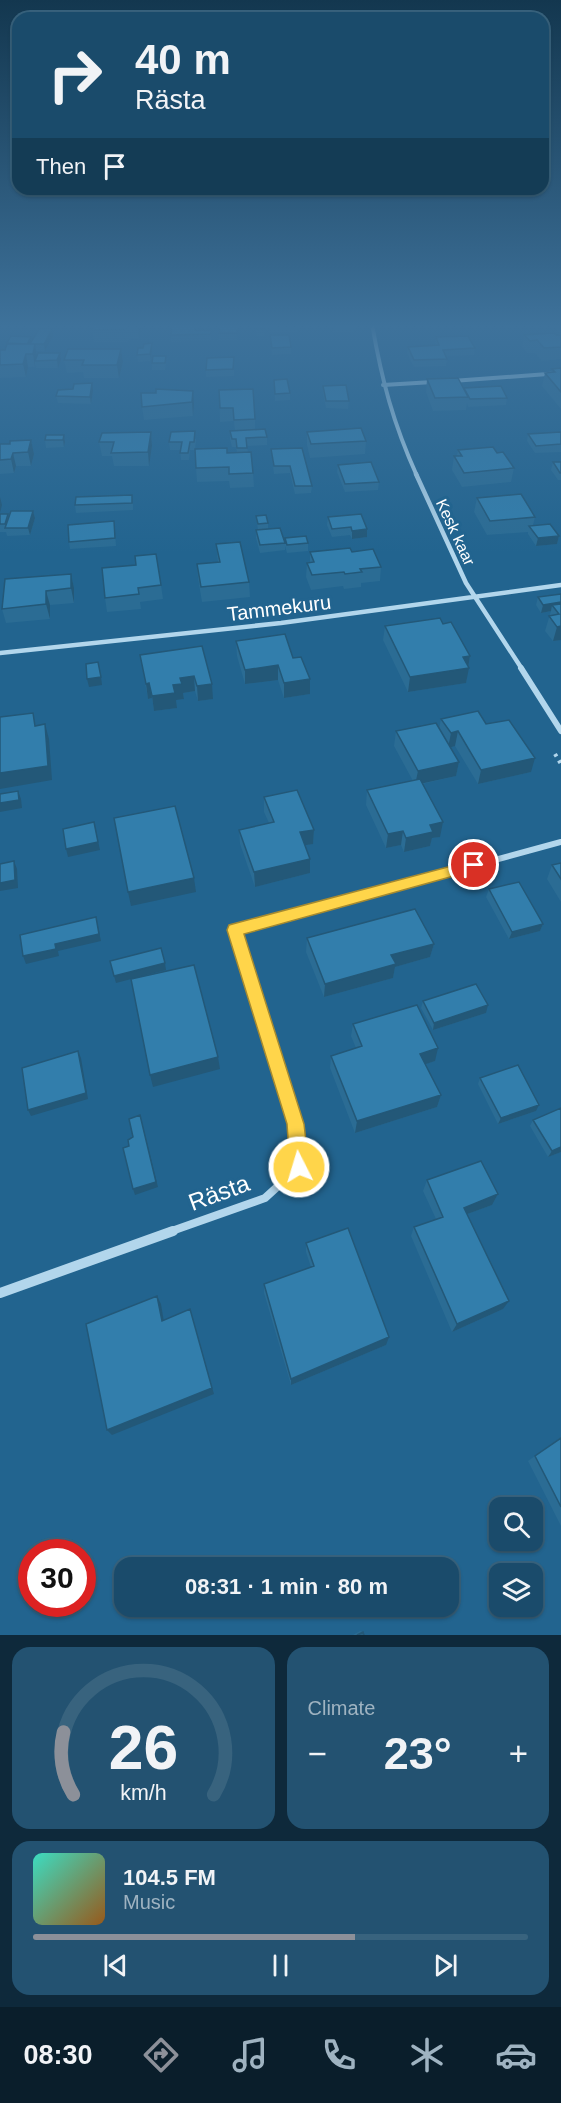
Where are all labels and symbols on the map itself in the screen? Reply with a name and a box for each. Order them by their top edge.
street label: Kesk kaar [433,496,479,569]
street label: Tammekuru [226,591,332,625]
pin [448,839,499,890]
position arrow [267,1135,331,1199]
street label: Rästa [185,1169,254,1216]
speed limit sign: 30 [18,1539,96,1617]

